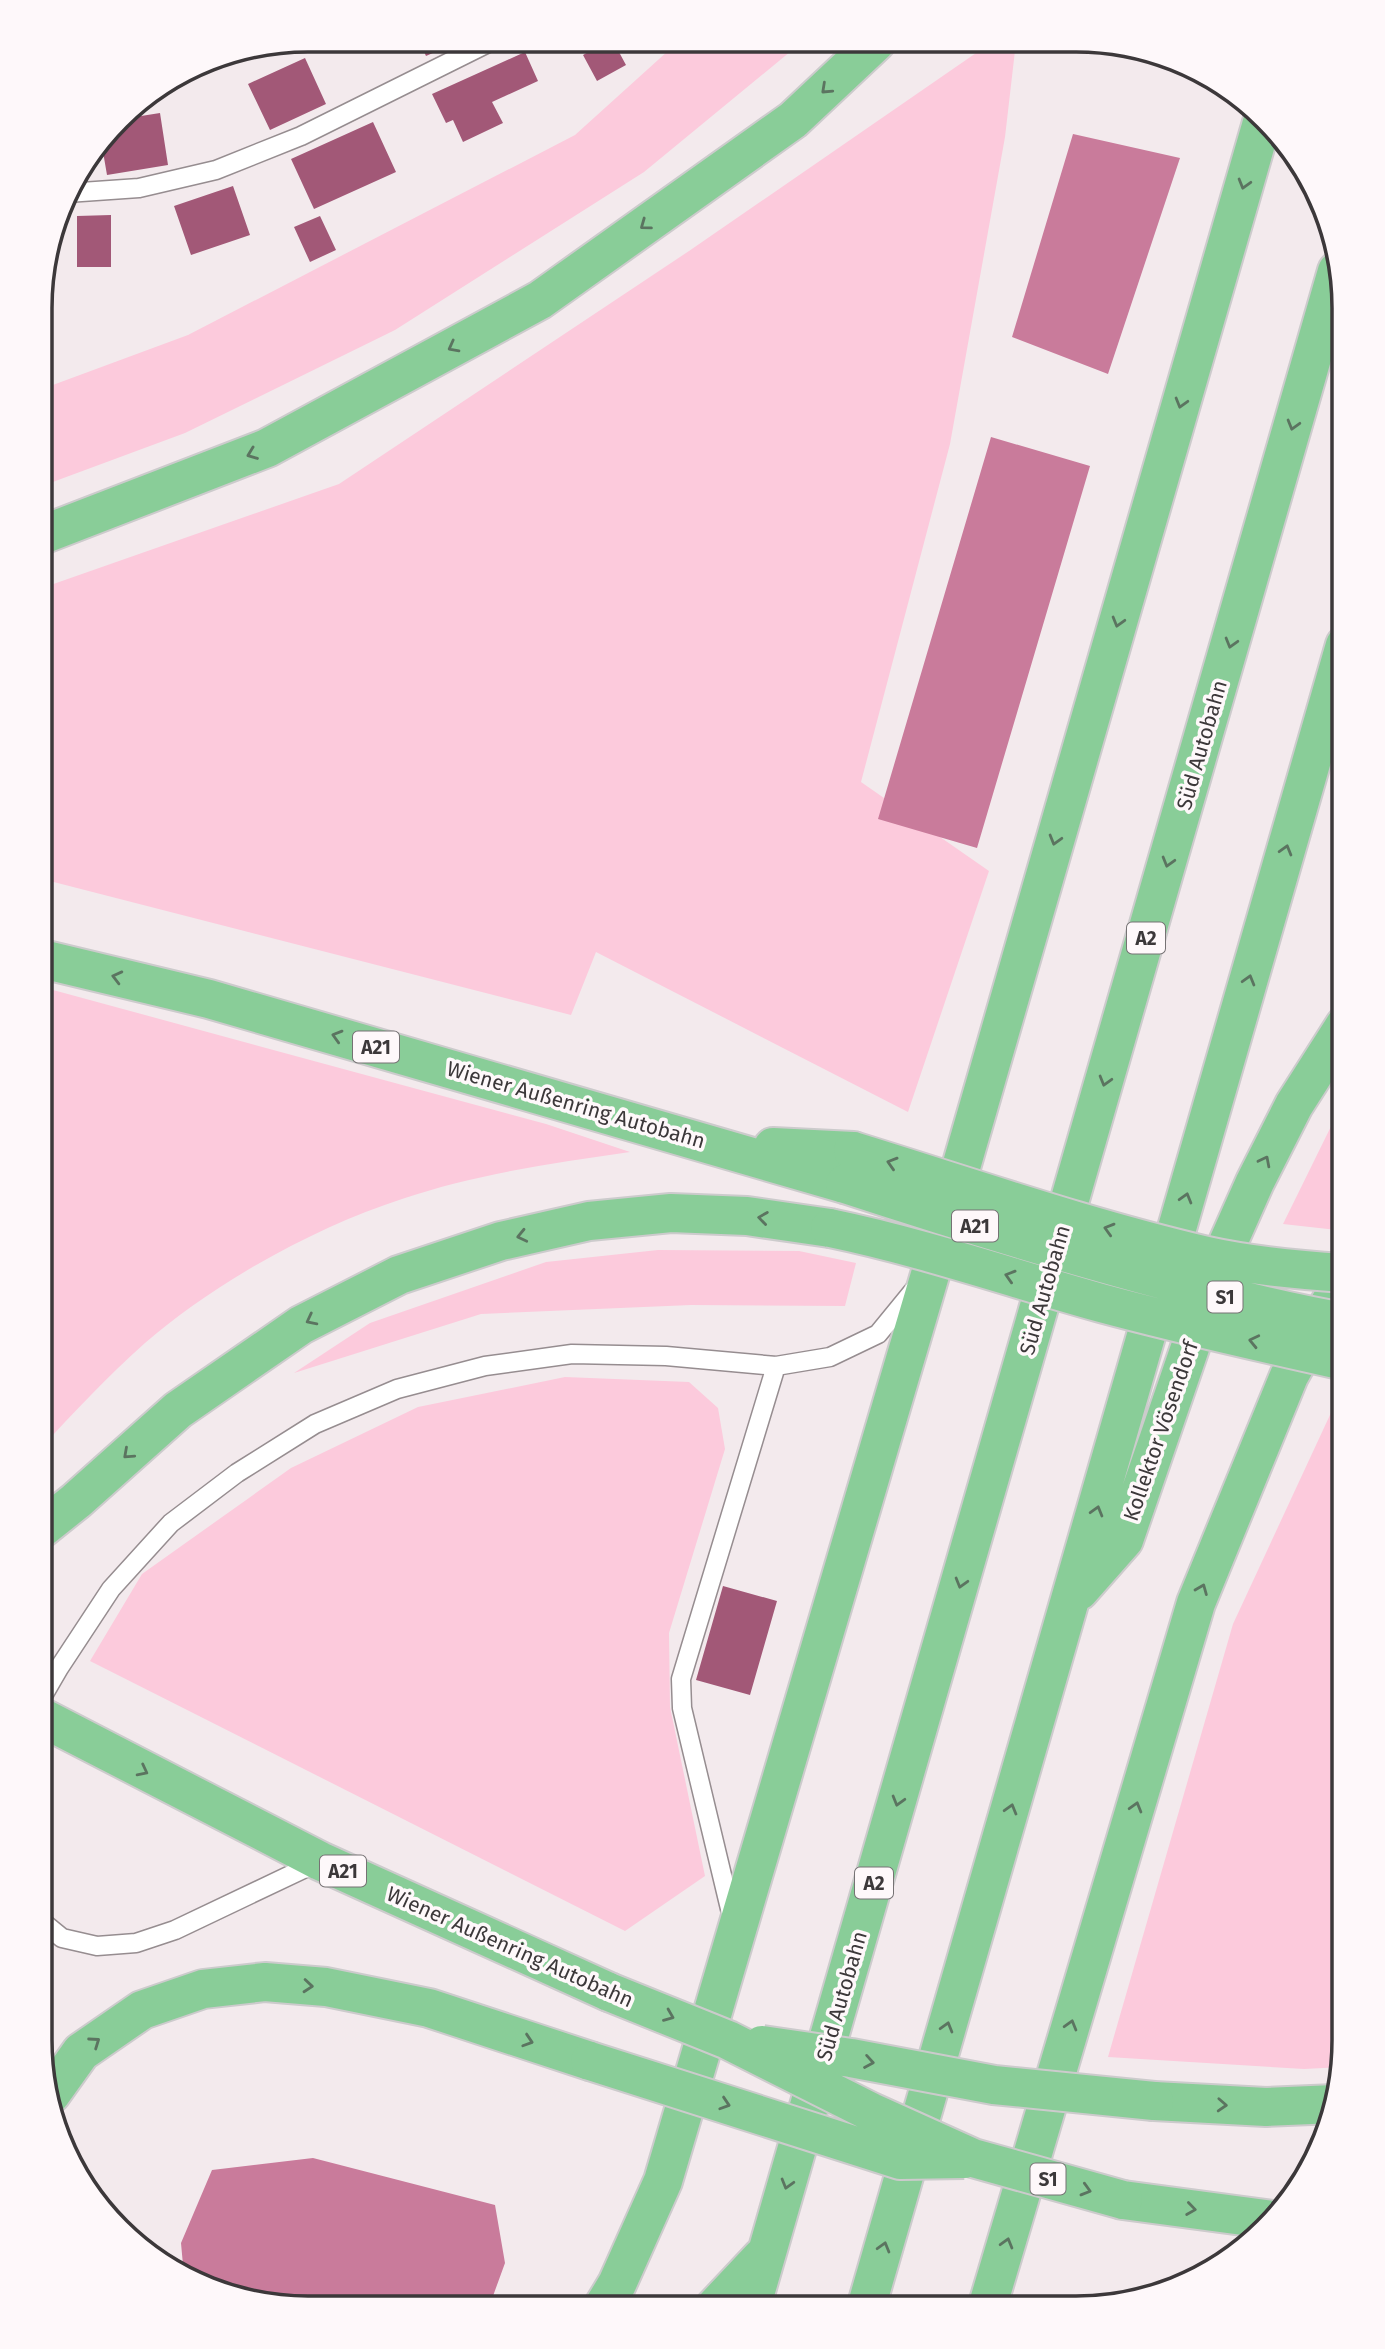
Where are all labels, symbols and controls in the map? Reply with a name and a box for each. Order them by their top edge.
one-way arrow [821,80,834,93]
one-way arrow [1238,178,1252,190]
one-way arrow [640,217,653,230]
one-way arrow [448,339,460,352]
one-way arrow [1175,397,1189,409]
one-way arrow [1287,418,1302,430]
one-way arrow [247,445,259,459]
one-way arrow [1112,615,1126,627]
one-way arrow [1224,637,1239,649]
street label: Süd Autobahn [1171,677,1233,813]
one-way arrow [1049,834,1063,846]
one-way arrow [1278,844,1293,856]
one-way arrow [1162,856,1176,868]
road number: A2 [1127,922,1165,954]
one-way arrow [111,971,123,985]
one-way arrow [1241,974,1256,986]
one-way arrow [331,1029,343,1044]
road number: A21 [353,1032,399,1063]
street label: Wiener Außenring Autobahn [444,1056,708,1154]
one-way arrow [1099,1075,1114,1087]
one-way arrow [1257,1156,1271,1169]
one-way arrow [886,1157,898,1172]
one-way arrow [1178,1193,1193,1205]
road number: A21 [952,1210,998,1242]
one-way arrow [757,1211,768,1226]
street label: Süd Autobahn [1014,1222,1076,1358]
one-way arrow [1104,1223,1116,1238]
one-way arrow [516,1228,528,1242]
one-way arrow [1005,1269,1017,1284]
road number: S1 [1208,1282,1242,1312]
one-way arrow [306,1312,319,1325]
one-way arrow [1248,1335,1260,1349]
street label: Kollektor Vösendorf [1118,1336,1205,1525]
one-way arrow [123,1446,136,1458]
one-way arrow [1088,1505,1103,1517]
one-way arrow [955,1576,970,1588]
one-way arrow [1193,1584,1207,1596]
one-way arrow [136,1762,148,1776]
one-way arrow [892,1795,906,1807]
one-way arrow [1127,1801,1142,1813]
one-way arrow [1002,1803,1017,1815]
road number: A21 [320,1856,366,1886]
road number: A2 [855,1868,893,1898]
street label: Wiener Außenring Autobahn [383,1881,637,2013]
street label: Süd Autobahn [811,1928,873,2064]
one-way arrow [303,1978,314,1993]
one-way arrow [662,2008,674,2022]
one-way arrow [1063,2019,1078,2031]
one-way arrow [939,2021,954,2033]
one-way arrow [522,2032,534,2047]
one-way arrow [87,2038,100,2050]
one-way arrow [862,2053,874,2068]
one-way arrow [718,2096,730,2110]
one-way arrow [1217,2097,1228,2112]
road number: S1 [1030,2164,1066,2194]
one-way arrow [781,2178,795,2190]
one-way arrow [1080,2181,1092,2196]
one-way arrow [1185,2202,1197,2217]
one-way arrow [998,2237,1013,2249]
one-way arrow [875,2242,890,2254]

